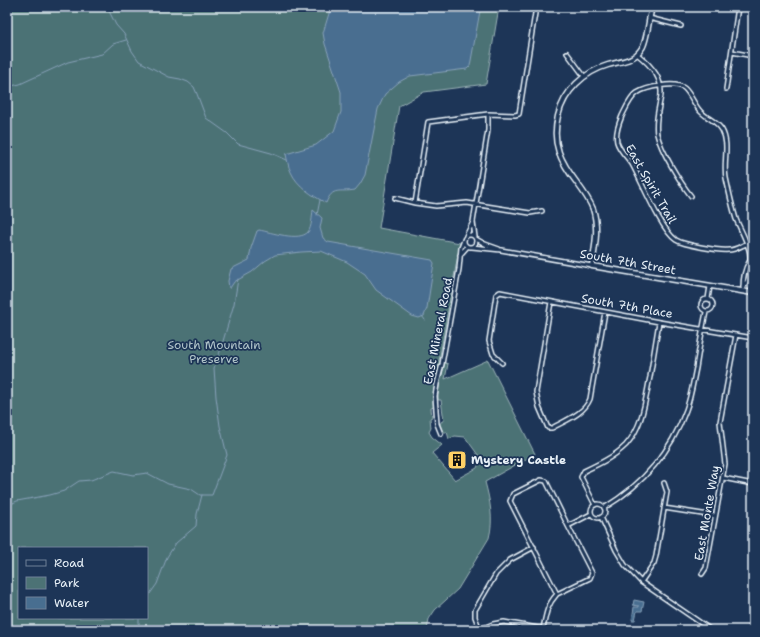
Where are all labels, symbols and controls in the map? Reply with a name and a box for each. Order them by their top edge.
street label: East Spirit Trail [622,141,680,227]
street label: South 7th Street [579,246,677,278]
street label: East Mineral Road [420,276,456,386]
street label: South 7th Place [580,290,674,322]
park label: South Mountain Preserve [167,337,261,367]
building icon: Mystery Castle [446,449,468,471]
place label: Mystery Castle [471,452,566,468]
street label: East Monte Way [691,464,723,562]
legend [18,547,148,619]
text: Road [54,555,85,571]
text: Park [54,575,80,591]
text: Water [54,595,90,611]

